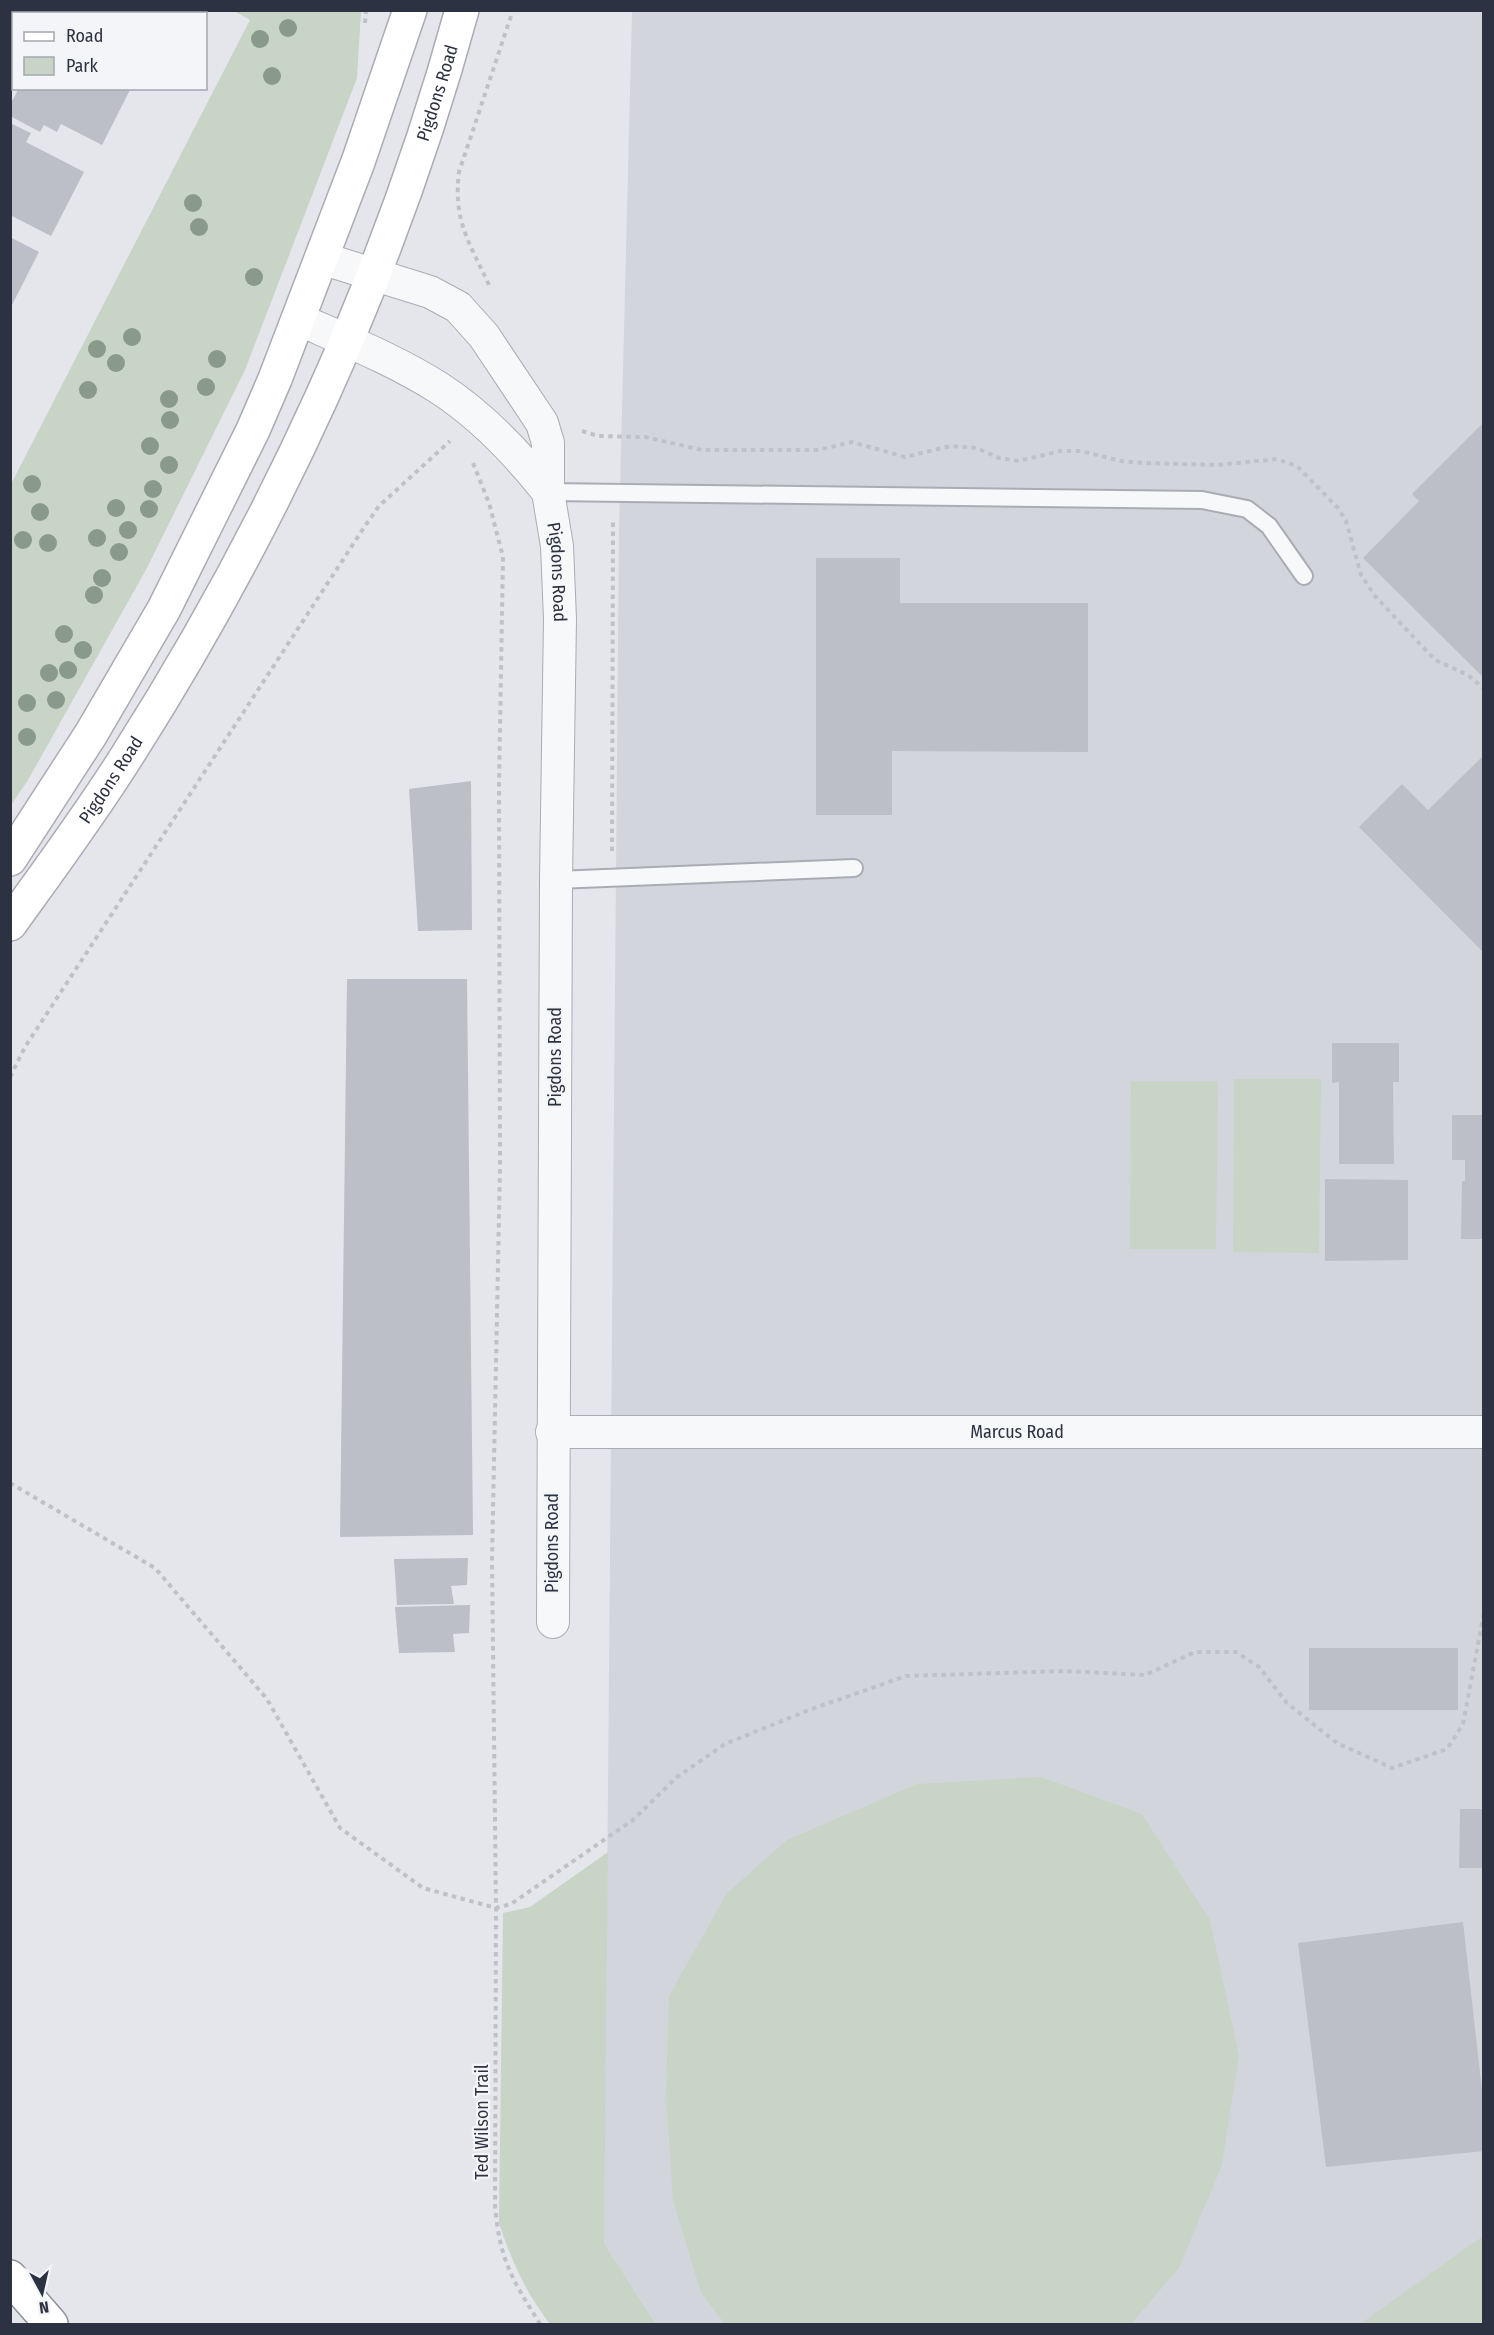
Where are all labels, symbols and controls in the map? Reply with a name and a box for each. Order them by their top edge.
legend [12,12,207,90]
text: Road [66,25,103,47]
street label: Pigdons Road [412,42,463,144]
text: Park [66,55,99,77]
street label: Pigdons Road [542,520,571,622]
street label: Pigdons Road [74,732,148,828]
street label: Pigdons Road [544,1007,566,1107]
street label: Marcus Road [970,1421,1064,1443]
street label: Pigdons Road [541,1493,563,1593]
street label: Ted Wilson Trail [471,2064,493,2180]
north arrow [12,2263,72,2323]
text: N [38,2297,50,2317]

